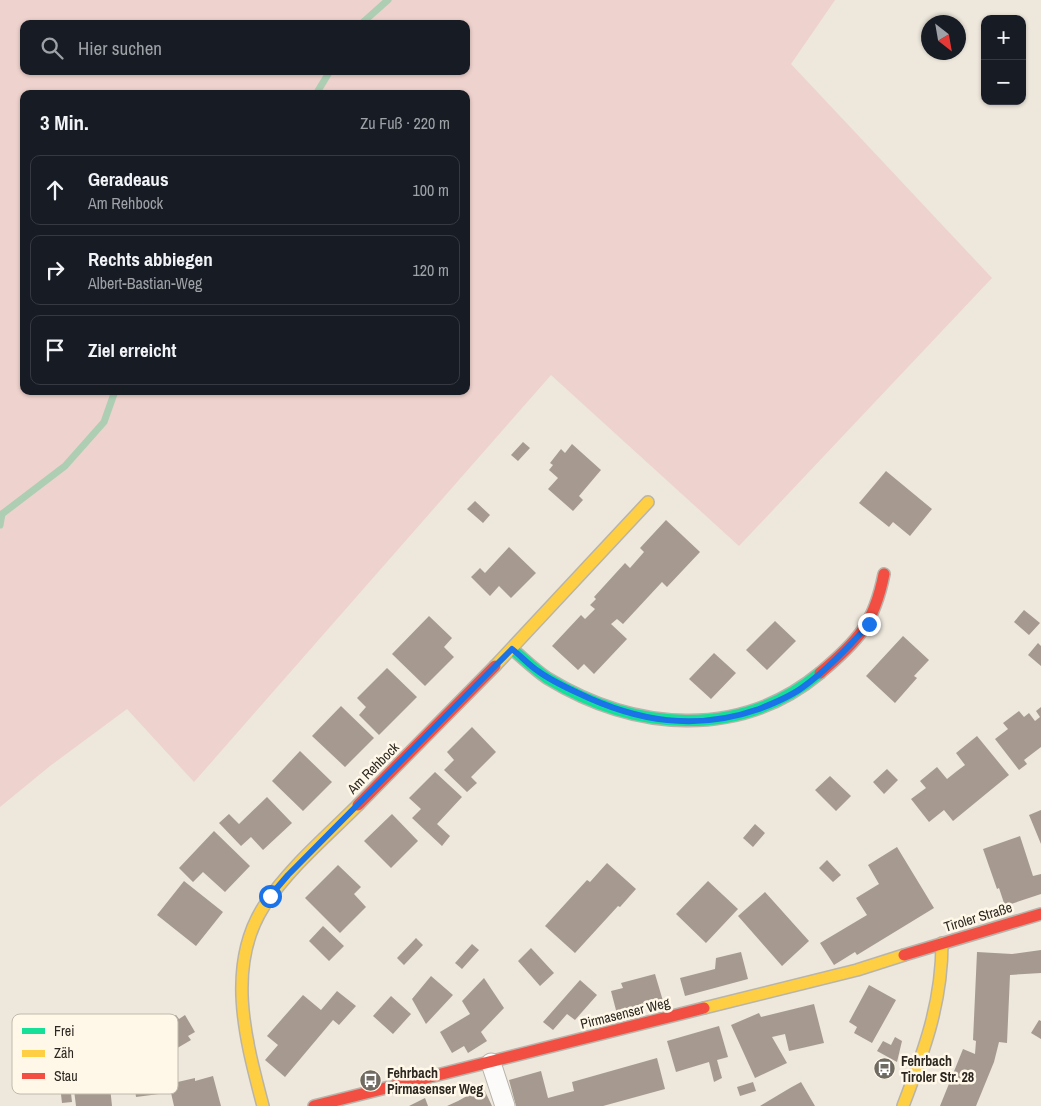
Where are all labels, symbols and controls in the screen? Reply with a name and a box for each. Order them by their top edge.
north arrow [921,15,966,60]
map controls [981,15,1026,105]
button: + [981,15,1026,60]
search box [20,20,470,75]
icon: search [38,34,66,62]
text: Hier suchen [78,35,162,61]
button: − [981,60,1026,105]
text: 3 Min. [40,108,89,137]
text: Zu Fuß · 220 m [360,112,450,134]
text: Geradeaus [88,166,169,192]
icon: ahead [41,176,69,204]
text: 100 m [413,179,449,201]
text: Am Rehbock [88,192,163,214]
text: Rechts abbiegen [88,246,213,272]
icon: right [41,256,69,284]
text: 120 m [413,259,449,281]
text: Albert-Bastian-Weg [88,272,202,294]
icon: arrive [41,336,69,364]
text: Ziel erreicht [88,337,176,363]
route end [858,613,881,636]
street label: Am Rehbock [343,738,403,798]
route start [259,885,282,908]
street label: Tiroler Straße [942,898,1014,936]
street label: Pirmasenser Weg [578,993,672,1033]
legend [12,1014,178,1094]
text: Frei [54,1022,74,1040]
text: Zäh [54,1044,74,1062]
place label: Fehrbach Tiroler Str. 28 [901,1052,974,1086]
bus stop icon: Fehrbach Tiroler Str. 28 [873,1057,897,1081]
place label: Fehrbach Pirmasenser Weg [387,1064,483,1098]
text: Stau [54,1067,78,1085]
bus stop icon: Fehrbach Pirmasenser Weg [359,1069,383,1093]

